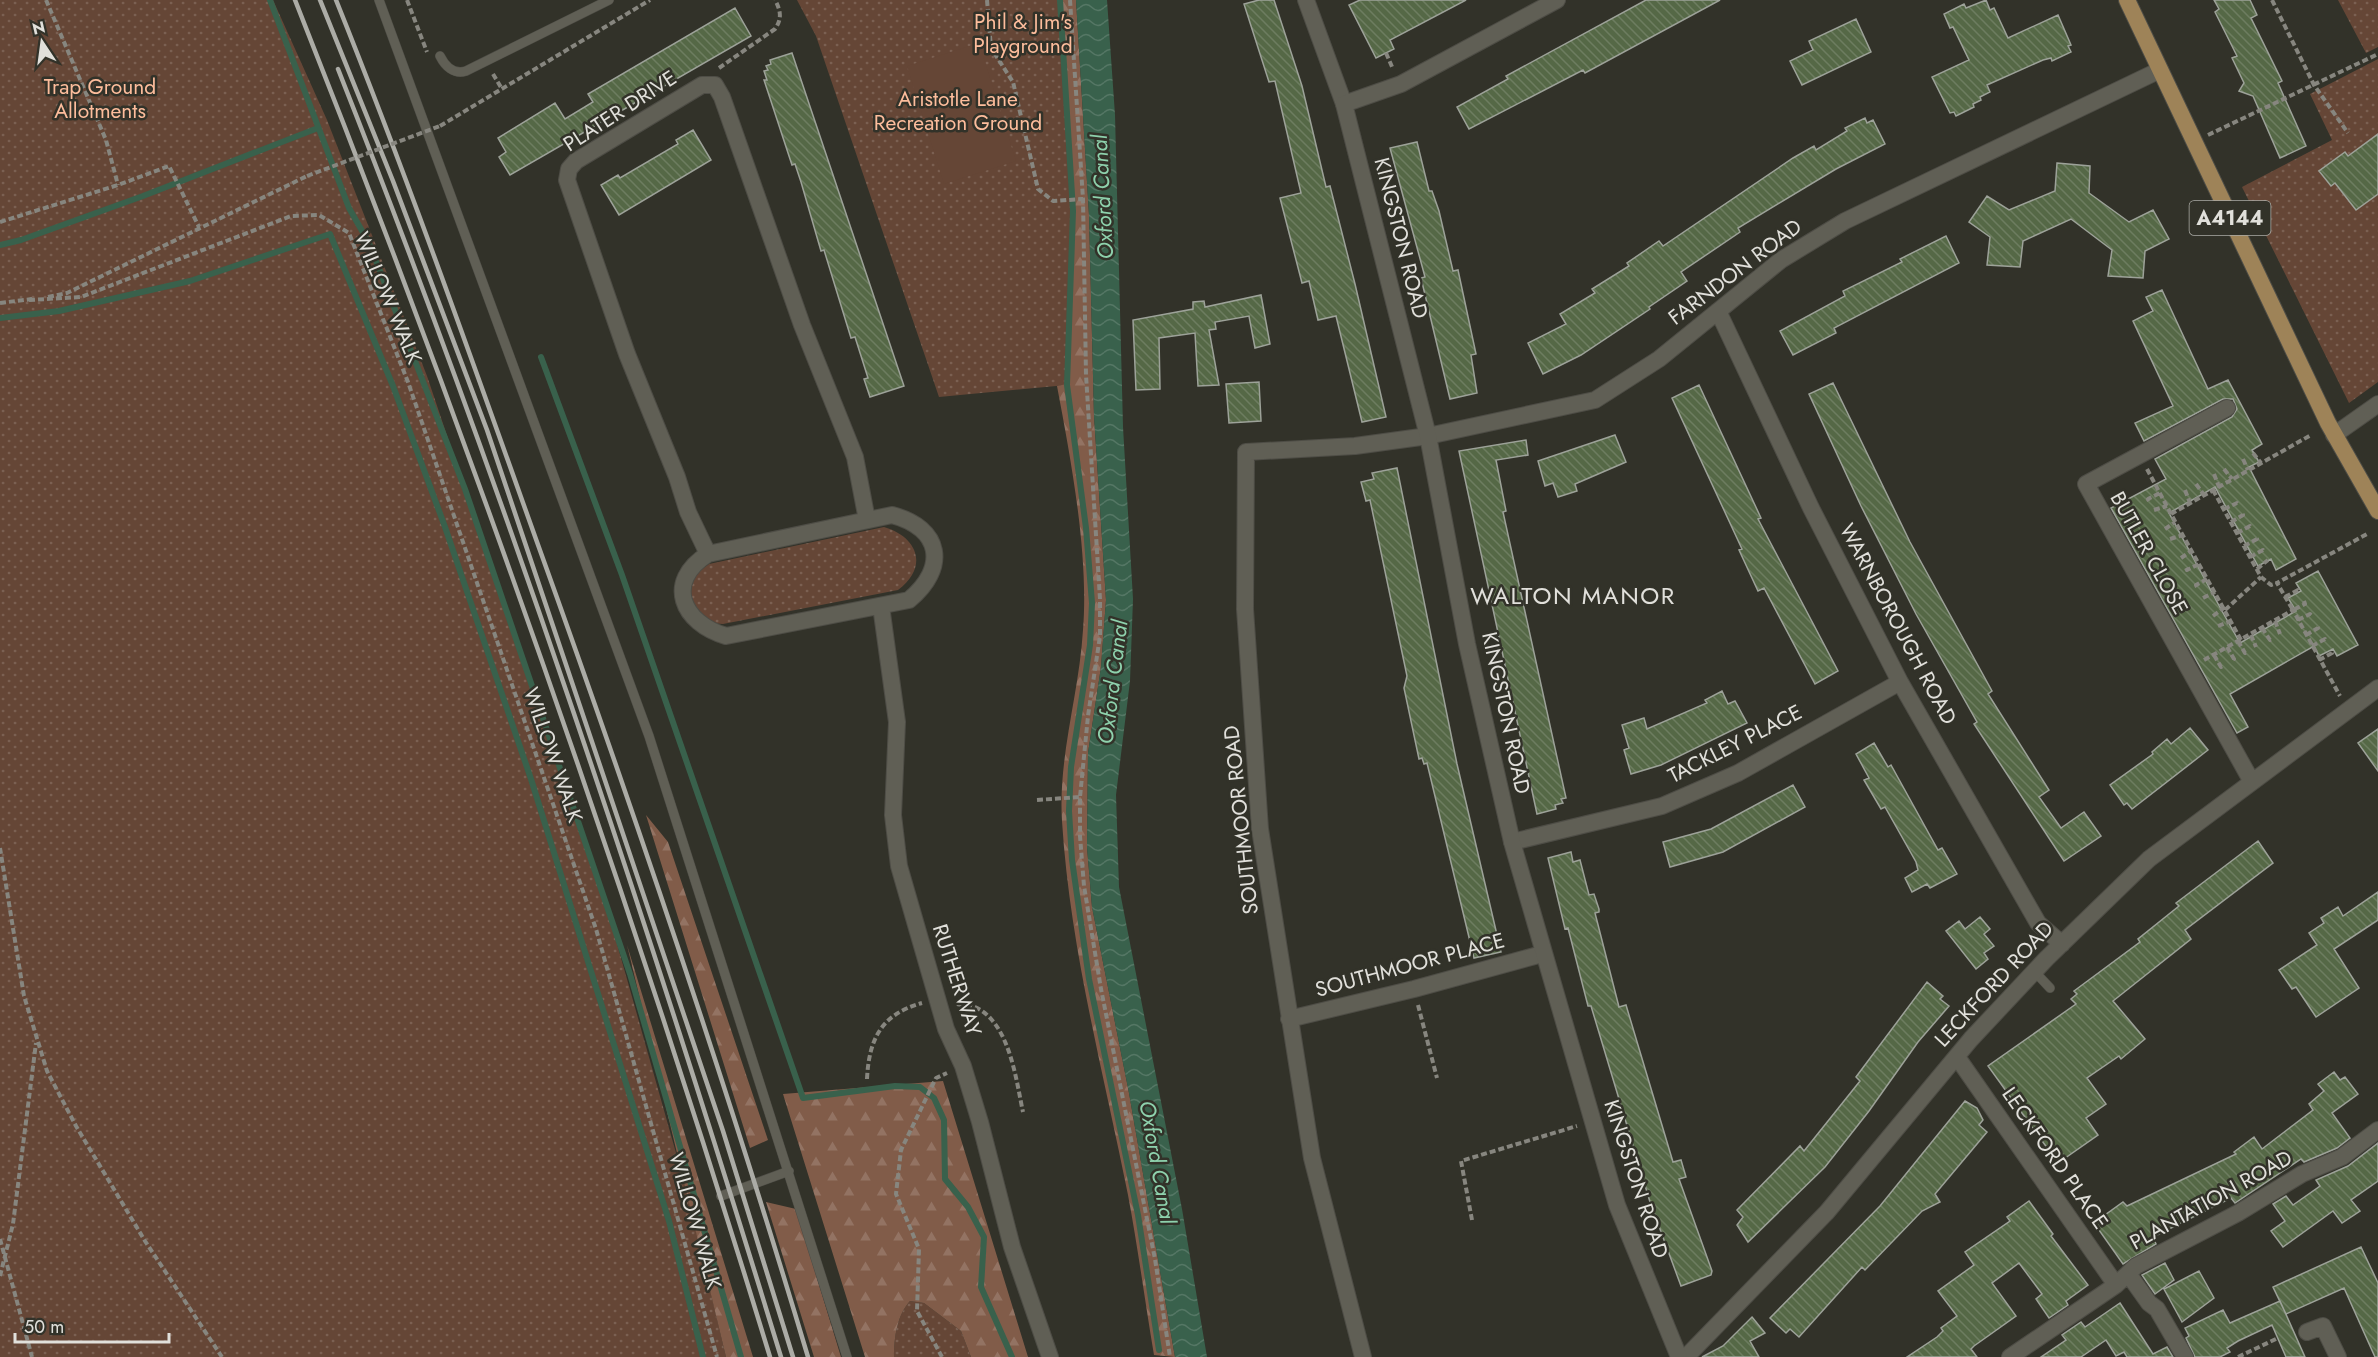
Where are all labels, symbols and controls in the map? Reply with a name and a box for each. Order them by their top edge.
park label: Phil & Jim's Playground [973,7,1073,61]
north arrow [12,12,72,72]
text: N [30,15,48,41]
street label: PLATER DRIVE [557,63,683,159]
park label: Trap Ground Allotments [44,72,156,126]
park label: Aristotle Lane Recreation Ground [874,84,1042,138]
water label: Oxford Canal [1083,133,1121,260]
street label: KINGSTON ROAD [1367,154,1435,322]
road number: A4144 [2190,201,2270,235]
street label: FARNDON ROAD [1662,212,1808,332]
street label: WILLOW WALK [347,227,429,369]
street label: BUTLER CLOSE [2103,486,2195,620]
street label: WARNBOROUGH ROAD [1832,518,1964,730]
district label: WALTON MANOR [1470,578,1676,613]
water label: Oxford Canal [1089,617,1136,746]
street label: KINGSTON ROAD [1474,629,1538,797]
street label: WILLOW WALK [516,683,590,827]
street label: TACKLEY PLACE [1663,697,1807,791]
street label: SOUTHMOOR ROAD [1216,724,1266,916]
street label: LECKFORD ROAD [1928,914,2060,1054]
street label: RUTHERWAY [925,920,989,1040]
street label: SOUTHMOOR PLACE [1312,925,1508,1005]
street label: LECKFORD PLACE [1995,1081,2115,1235]
street label: KINGSTON ROAD [1596,1096,1676,1262]
water label: Oxford Canal [1131,1098,1185,1227]
street label: PLANTATION ROAD [2124,1143,2298,1257]
street label: WILLOW WALK [661,1149,729,1293]
scale bar [15,1306,170,1344]
text: 50 m [24,1314,64,1340]

